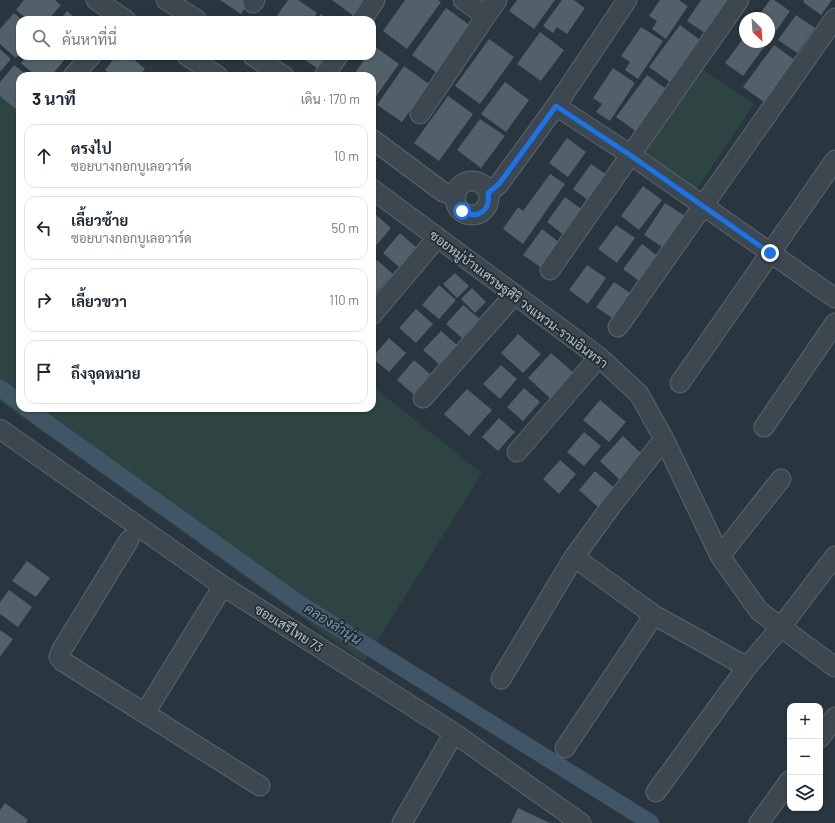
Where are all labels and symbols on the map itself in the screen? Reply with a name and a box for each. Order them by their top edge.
north arrow [739,12,775,48]
route start [453,202,471,220]
street label: ซอยหมู่บ้านเศรษฐศิริ วงแหวน-รามอินทรา [426,226,612,373]
route end [761,244,779,262]
water label: คลองลำนุ่น [301,599,365,649]
street label: ซอยเสรีไทย 73 [252,600,327,655]

